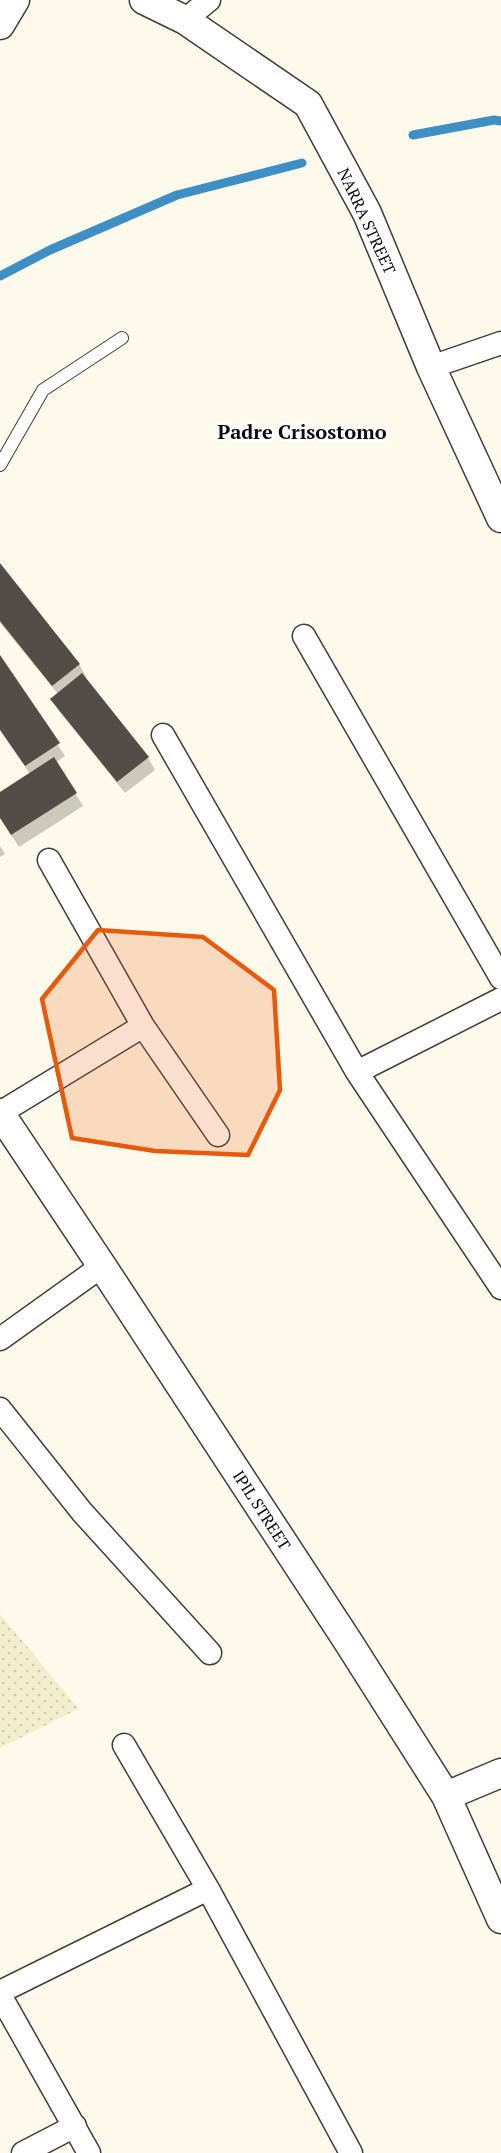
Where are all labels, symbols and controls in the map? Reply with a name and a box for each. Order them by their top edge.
street label: NARRA STREET [333,164,401,278]
district label: Padre Crisostomo [217,418,387,445]
street label: IPIL STREET [228,1466,296,1554]

